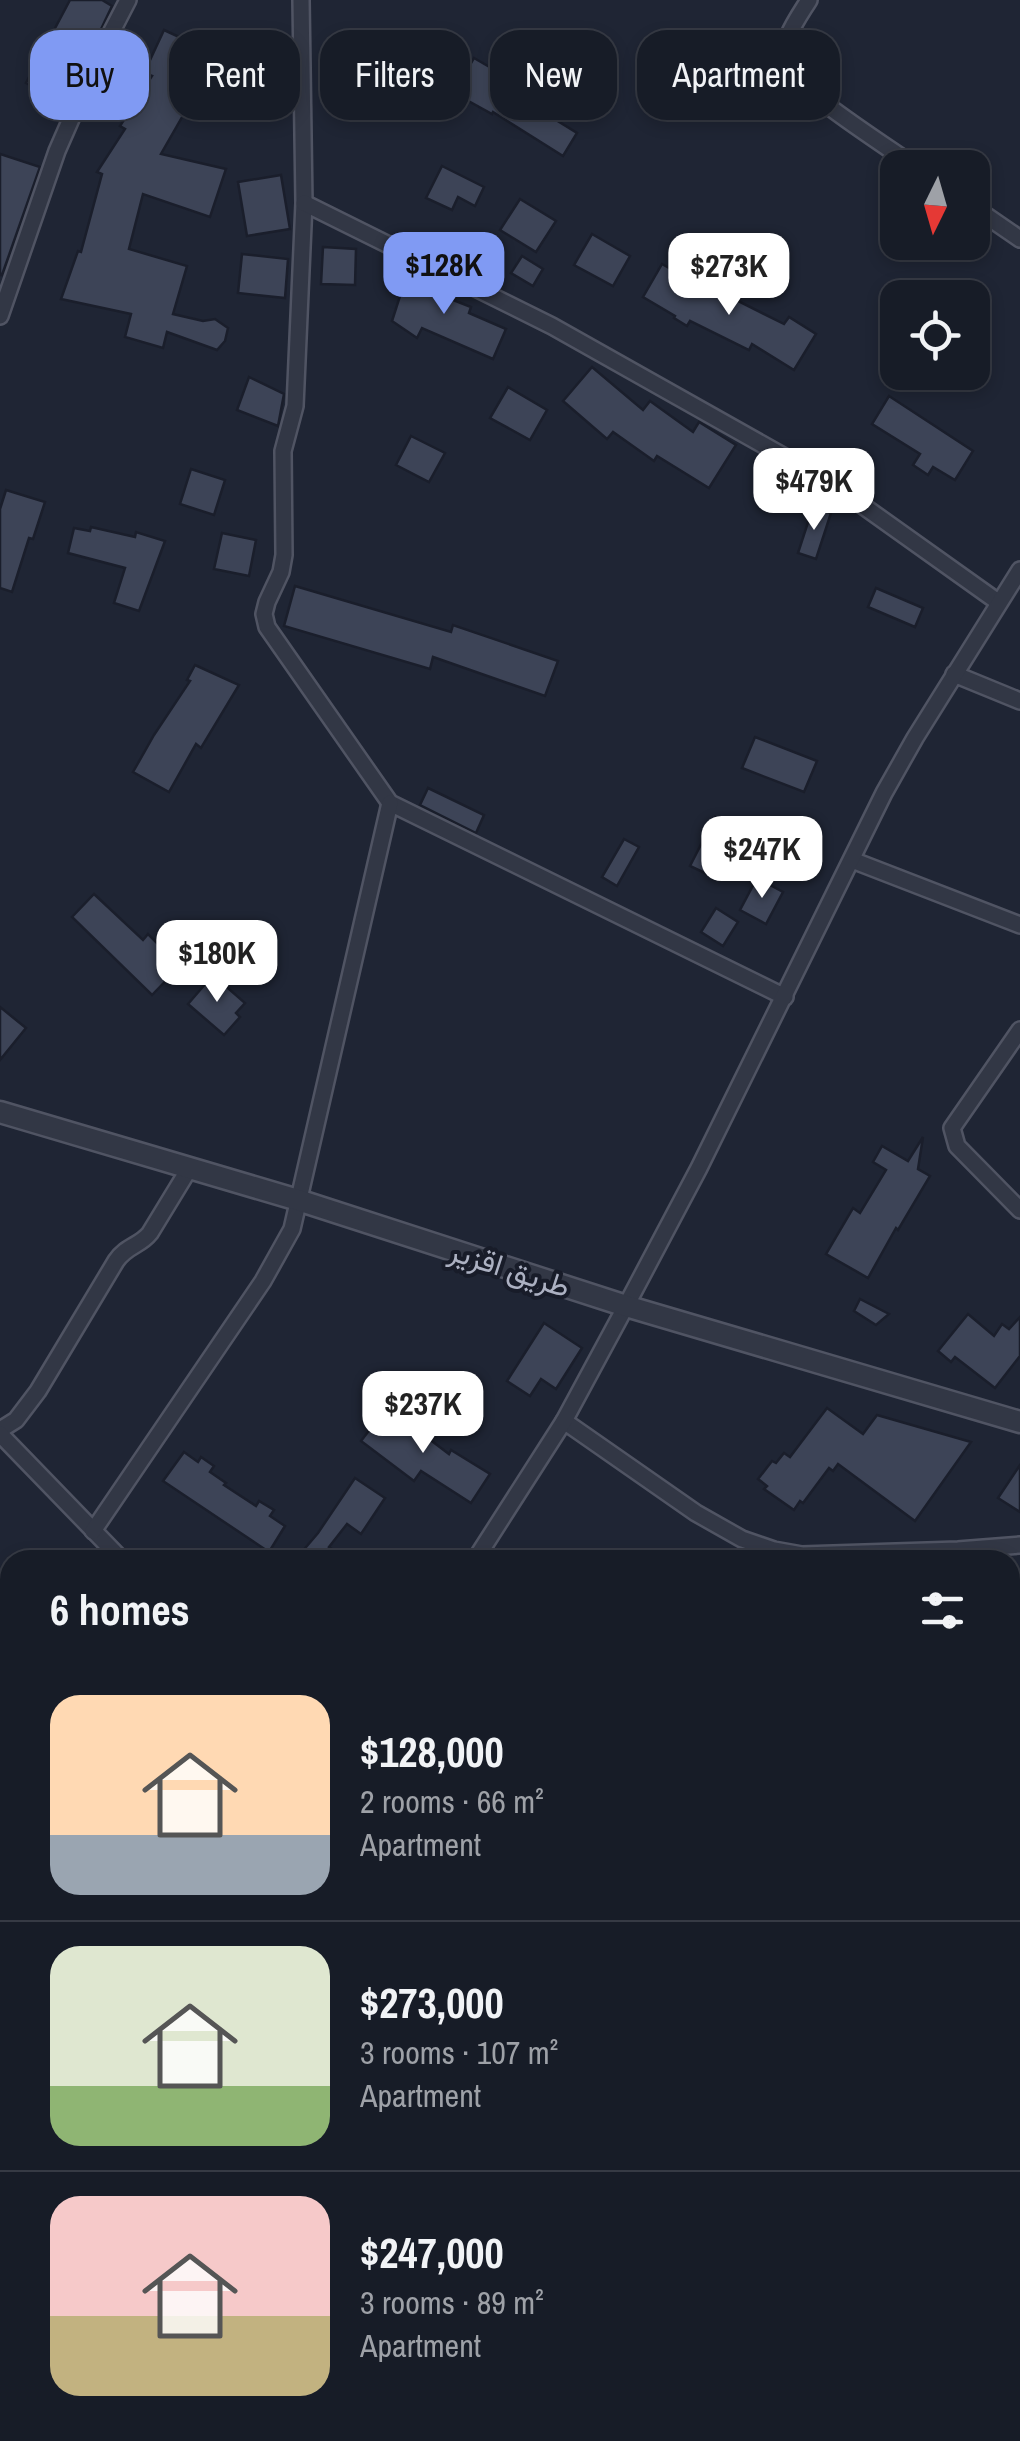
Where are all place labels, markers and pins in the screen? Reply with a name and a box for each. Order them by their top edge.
pin: $128K [374,232,514,317]
pin: $273K [659,233,799,318]
pin: $479K [744,448,884,533]
pin: $247K [692,816,832,901]
pin: $180K [147,920,287,1005]
pin: $237K [353,1371,493,1456]

